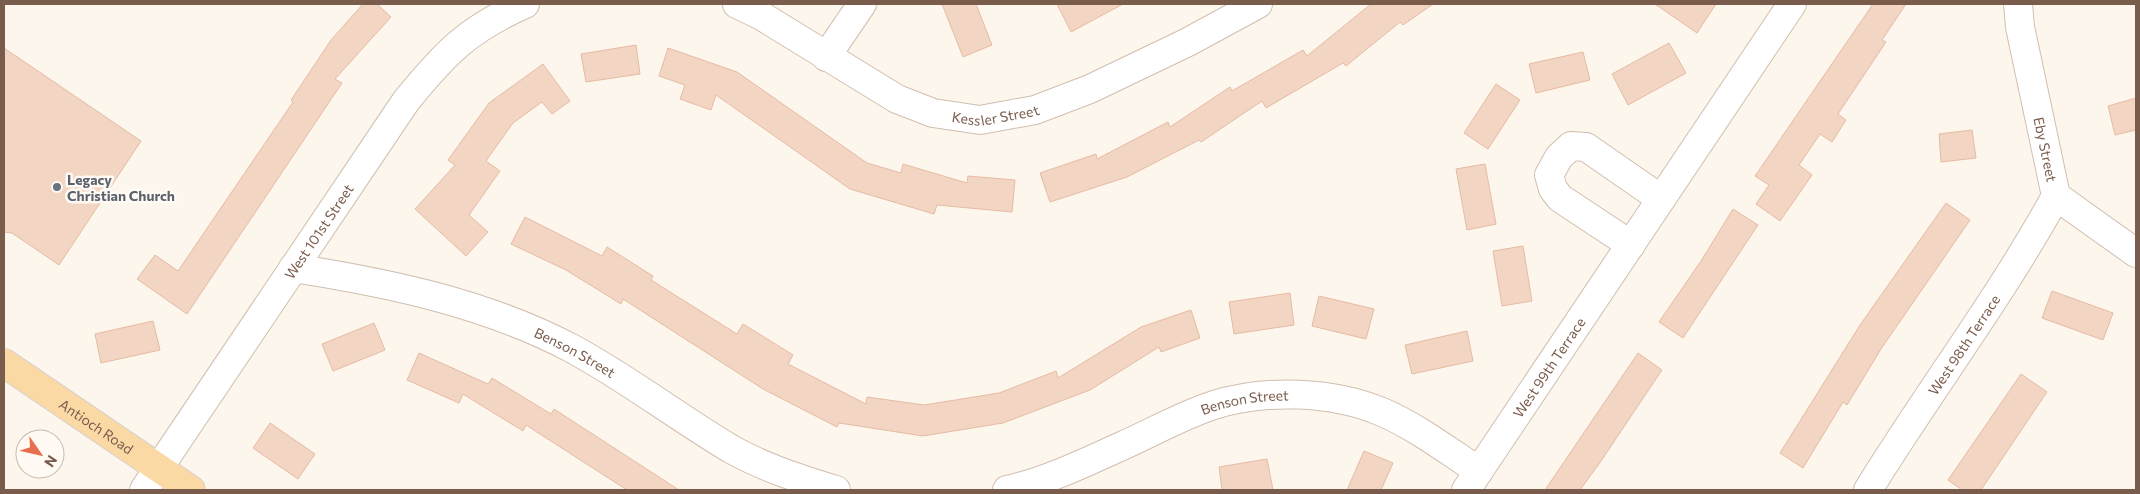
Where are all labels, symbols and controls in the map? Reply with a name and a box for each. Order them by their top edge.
street label: Kessler Street [951,101,1042,129]
street label: Eby Street [2031,115,2061,183]
place label: Legacy Christian Church [67,171,175,204]
street label: West 101st Street [280,180,356,282]
marker: Legacy Christian Church [51,181,63,193]
street label: West 98th Terrace [1924,291,2003,398]
street label: West 99th Terrace [1509,314,1588,420]
street label: Benson Street [532,323,619,381]
street label: Benson Street [1198,386,1289,418]
street label: Antioch Road [56,395,137,457]
north arrow [15,429,65,479]
text: N [41,452,61,471]

